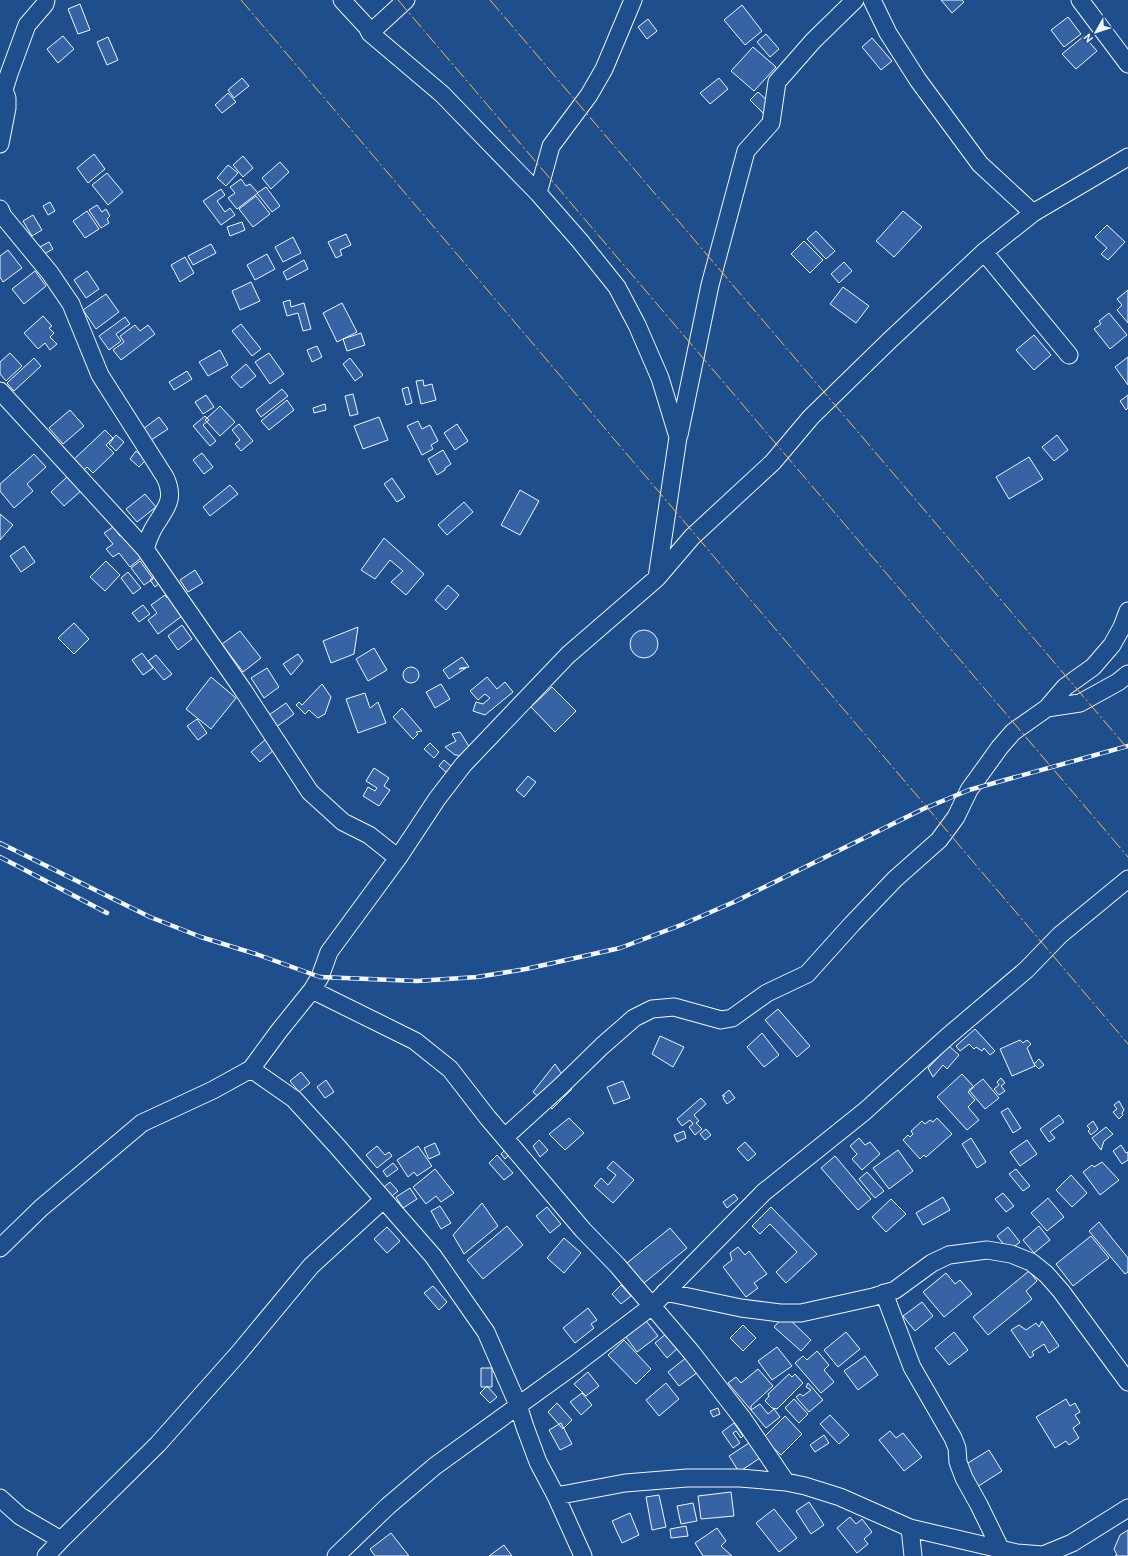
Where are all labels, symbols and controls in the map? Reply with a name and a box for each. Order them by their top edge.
north arrow [1076,12,1116,52]
text: N [1081,30,1097,45]

